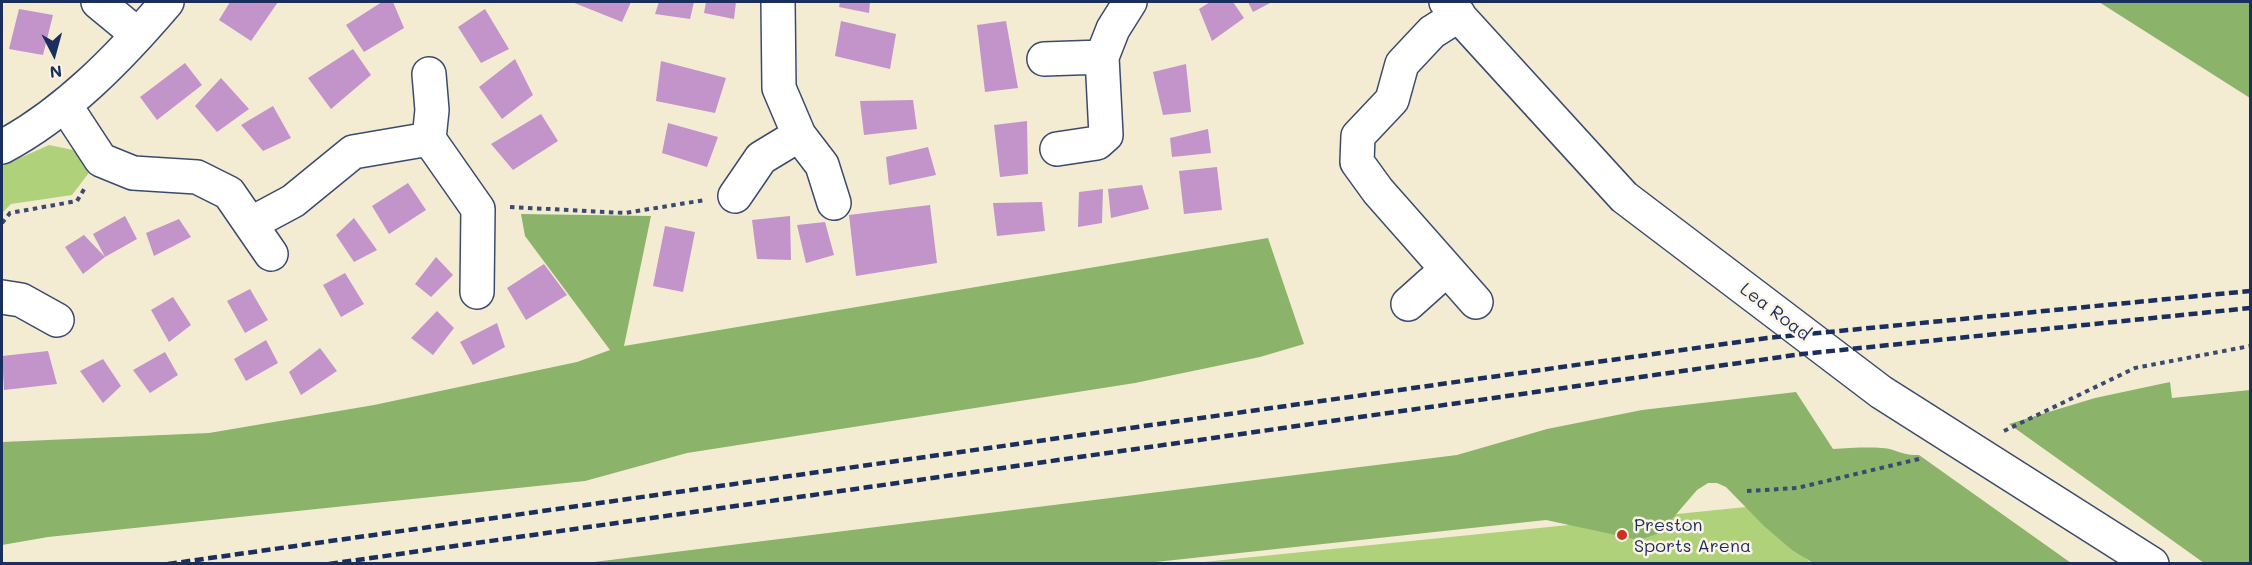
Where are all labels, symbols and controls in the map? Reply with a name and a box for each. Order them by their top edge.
north arrow [24,24,84,84]
text: N [49,61,63,83]
street label: Lea Road [1736,279,1814,345]
place label: Preston Sports Arena [1634,514,1751,556]
marker: Preston Sports Arena [1615,528,1629,542]

